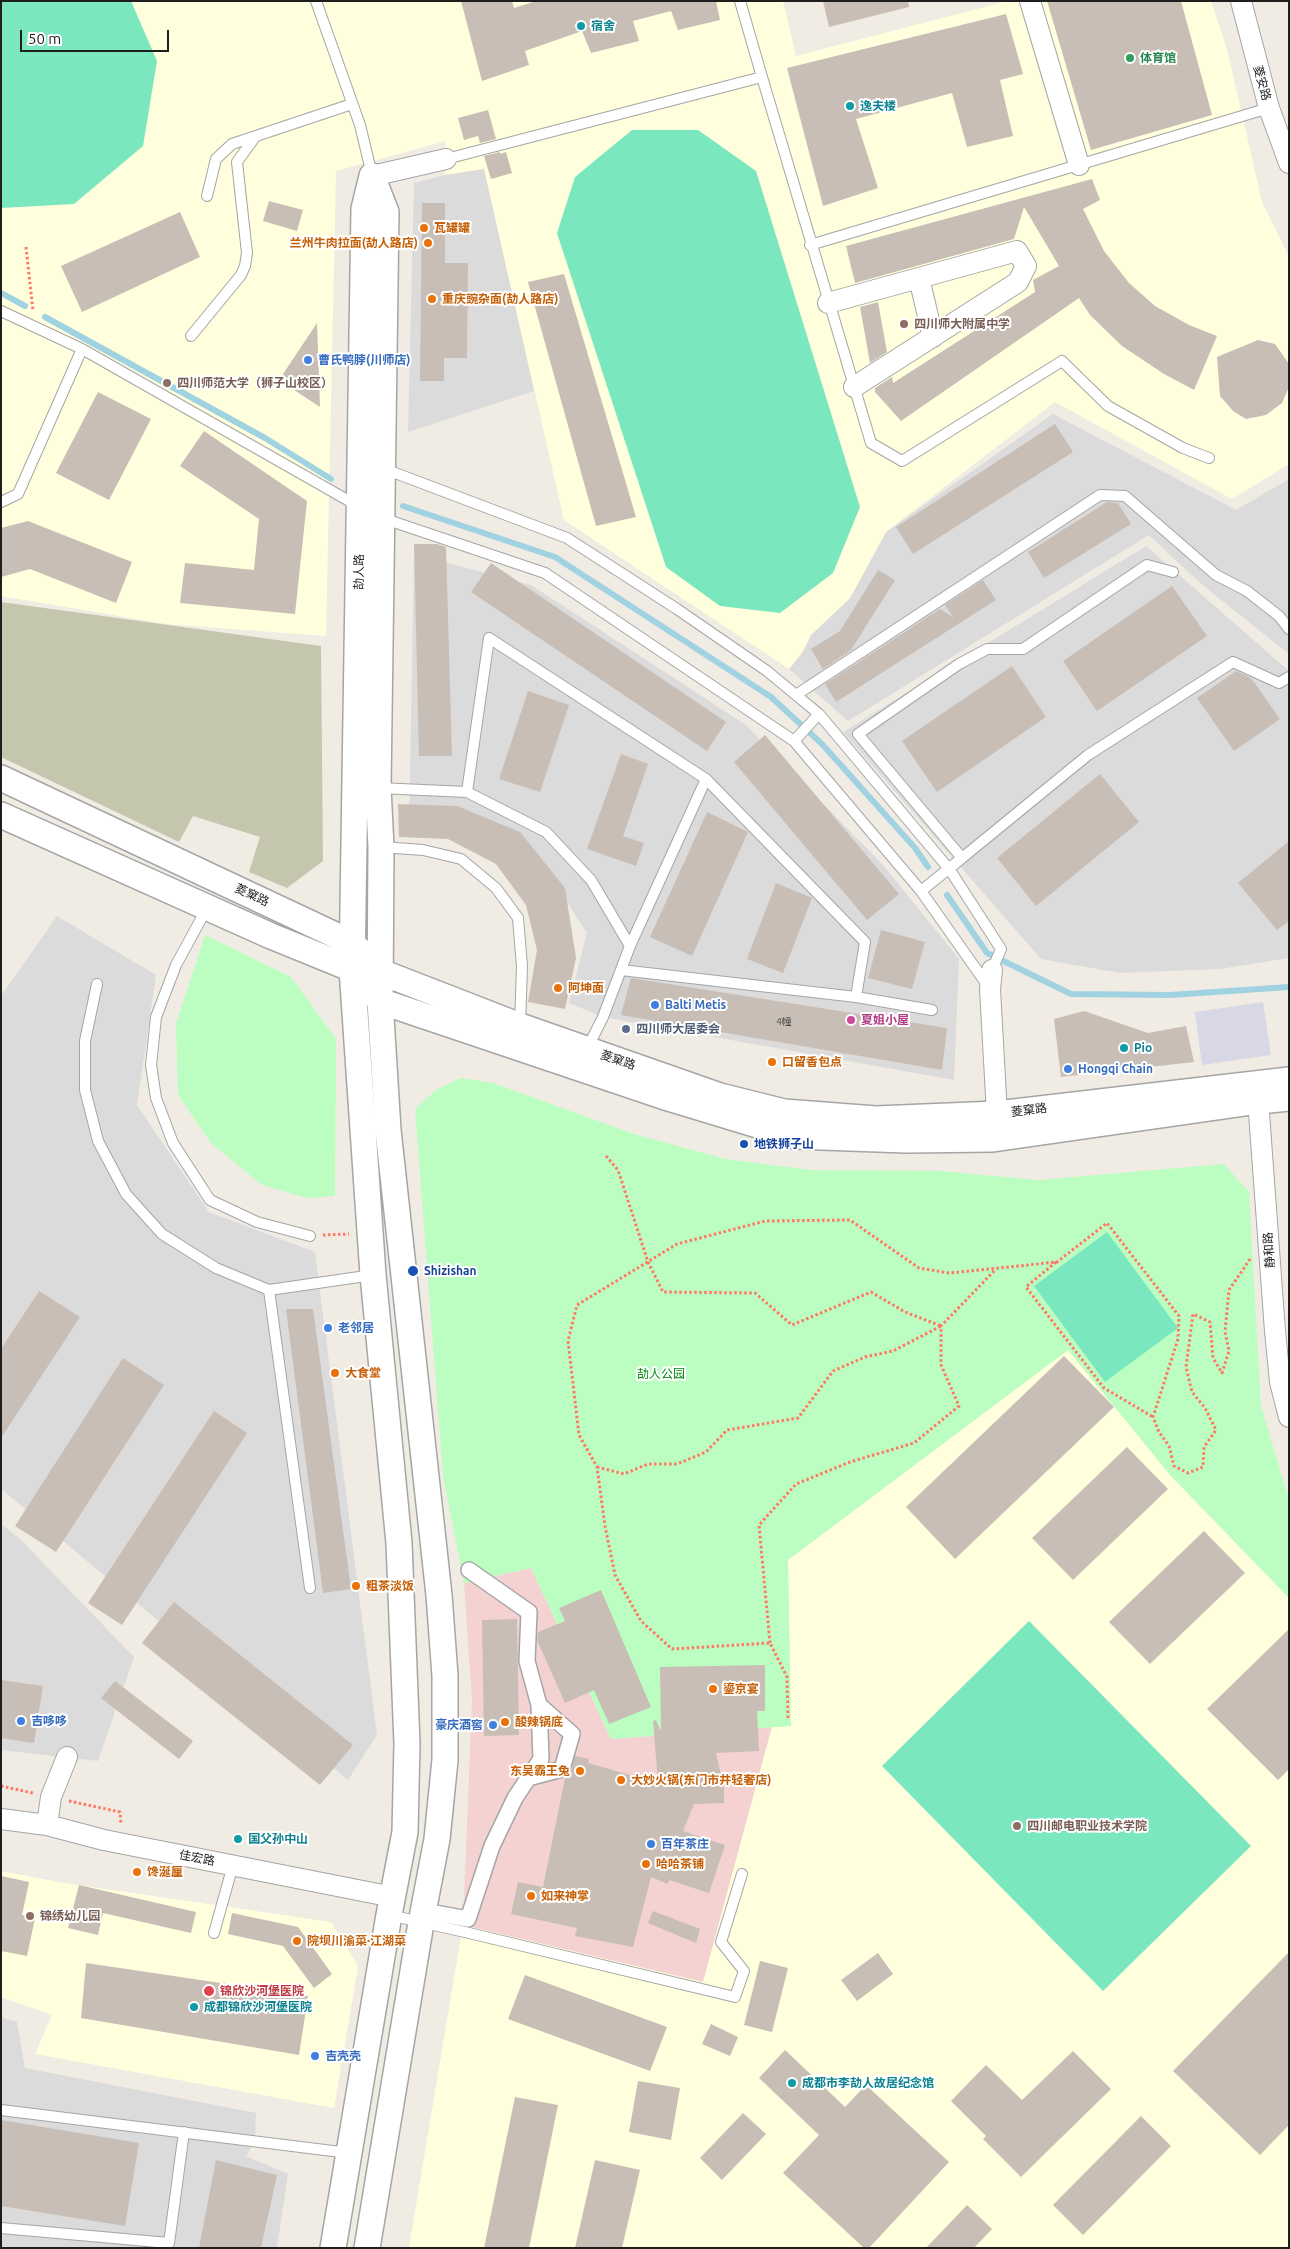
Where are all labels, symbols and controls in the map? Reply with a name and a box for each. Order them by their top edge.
place label: 宿舍 [591,19,615,33]
scale bar [22,20,171,52]
marker: 宿舍 [575,20,587,32]
text: 50 m [28,30,61,47]
place label: 体育馆 [1140,51,1176,65]
marker: 体育馆 [1124,52,1136,64]
street label: 菱安路 [1250,64,1274,102]
place label: 逸夫楼 [860,99,896,113]
marker: 逸夫楼 [844,100,856,112]
place label: 瓦罐罐 [434,221,470,235]
marker: 瓦罐罐 [418,222,430,234]
place label: 兰州牛肉拉面(劼人路店) [290,236,418,250]
marker: 兰州牛肉拉面(劼人路店) [422,237,434,249]
place label: 重庆豌杂面(劼人路店) [442,292,558,306]
marker: 重庆豌杂面(劼人路店) [426,293,438,305]
place label: 四川师大附属中学 [914,317,1010,331]
marker: 四川师大附属中学 [898,318,910,330]
place label: 曹氏鸭脖(川师店) [318,353,410,367]
marker: 曹氏鸭脖(川师店) [302,354,314,366]
place label: 四川师范大学（狮子山校区） [177,376,333,390]
marker: 四川师范大学（狮子山校区） [161,377,173,389]
street label: 劼人路 [351,554,367,590]
street label: 菱窠路 [233,881,271,909]
place label: 阿坤面 [568,981,604,995]
marker: 阿坤面 [552,982,564,994]
place label: Balti Metis [665,998,726,1012]
marker: Balti Metis [649,999,661,1011]
place label: 夏姐小屋 [861,1013,909,1027]
marker: 夏姐小屋 [845,1014,857,1026]
house number: 4幢 [776,1016,792,1028]
place label: 四川师大居委会 [636,1022,720,1036]
marker: 四川师大居委会 [620,1023,632,1035]
place label: Pio [1134,1041,1152,1055]
marker: Pio [1118,1042,1130,1054]
street label: 菱窠路 [599,1047,637,1073]
place label: 口留香包点 [782,1055,842,1069]
marker: 口留香包点 [766,1056,778,1068]
place label: Hongqi Chain [1078,1062,1153,1076]
marker: Hongqi Chain [1062,1063,1074,1075]
street label: 菱窠路 [1010,1101,1048,1119]
place label: 地铁狮子山 [754,1137,814,1151]
marker: 地铁狮子山 [738,1138,750,1150]
street label: 静和路 [1261,1232,1277,1268]
marker: Shizishan [406,1264,420,1278]
place label: Shizishan [424,1264,477,1278]
place label: 老邻居 [338,1321,374,1335]
marker: 老邻居 [322,1322,334,1334]
place label: 大食堂 [345,1366,381,1380]
marker: 大食堂 [329,1367,341,1379]
park label: 劼人公园 [637,1367,685,1381]
place label: 粗茶淡饭 [366,1579,414,1593]
marker: 粗茶淡饭 [350,1580,362,1592]
place label: 鎏京宴 [723,1682,759,1696]
marker: 鎏京宴 [707,1683,719,1695]
place label: 吉哆哆 [31,1714,67,1728]
marker: 吉哆哆 [15,1715,27,1727]
place label: 酸辣锅底 [515,1715,563,1729]
marker: 酸辣锅底 [499,1716,511,1728]
place label: 豪庆酒窖 [435,1718,483,1732]
marker: 豪庆酒窖 [487,1719,499,1731]
place label: 东吴霸王兔 [510,1764,570,1778]
marker: 东吴霸王兔 [574,1765,586,1777]
place label: 大妙火锅(东门市井轻奢店) [631,1773,771,1787]
marker: 大妙火锅(东门市井轻奢店) [615,1774,627,1786]
place label: 四川邮电职业技术学院 [1027,1819,1147,1833]
marker: 四川邮电职业技术学院 [1011,1820,1023,1832]
place label: 国父孙中山 [248,1832,308,1846]
marker: 国父孙中山 [232,1833,244,1845]
place label: 百年茶庄 [661,1837,709,1851]
marker: 百年茶庄 [645,1838,657,1850]
street label: 佳宏路 [178,1847,216,1869]
place label: 哈哈茶铺 [656,1857,704,1871]
marker: 哈哈茶铺 [640,1858,652,1870]
place label: 馋涎厘 [147,1865,183,1879]
marker: 馋涎厘 [131,1866,143,1878]
place label: 如来神掌 [541,1889,589,1903]
marker: 如来神掌 [525,1890,537,1902]
place label: 锦绣幼儿园 [40,1909,100,1923]
marker: 锦绣幼儿园 [24,1910,36,1922]
place label: 院坝川渝菜·江湖菜 [307,1934,406,1948]
marker: 院坝川渝菜·江湖菜 [291,1935,303,1947]
marker: 锦欣沙河堡医院 [202,1984,216,1998]
place label: 锦欣沙河堡医院 [220,1984,304,1998]
place label: 成都锦欣沙河堡医院 [204,2000,312,2014]
marker: 成都锦欣沙河堡医院 [188,2001,200,2013]
place label: 吉壳壳 [325,2049,361,2063]
marker: 吉壳壳 [309,2050,321,2062]
place label: 成都市李劼人故居纪念馆 [802,2076,934,2090]
marker: 成都市李劼人故居纪念馆 [786,2077,798,2089]

